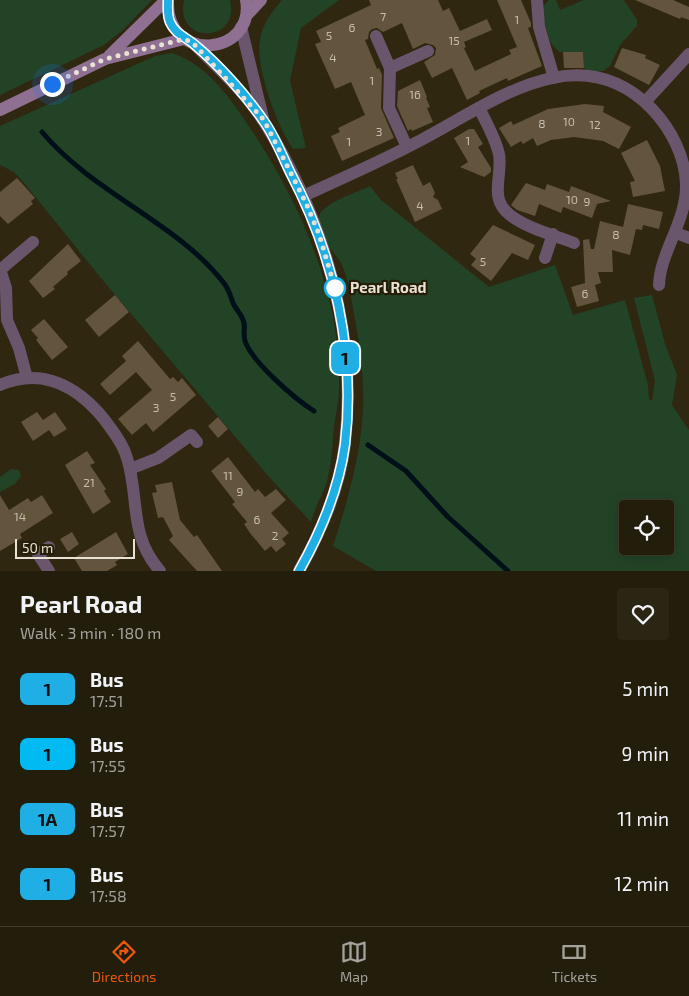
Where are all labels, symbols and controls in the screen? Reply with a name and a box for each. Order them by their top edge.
house number: 7 [380,9,386,23]
house number: 1 [515,12,519,26]
house number: 6 [349,20,356,34]
house number: 5 [326,28,332,42]
house number: 15 [448,33,460,47]
house number: 4 [329,50,337,64]
your location [40,72,65,97]
house number: 1 [370,73,374,87]
house number: 16 [409,87,421,101]
house number: 10 [563,114,575,128]
house number: 8 [538,116,546,130]
house number: 12 [589,117,601,131]
house number: 3 [376,124,382,138]
house number: 1 [466,133,470,147]
house number: 1 [347,134,351,148]
house number: 10 [566,192,578,206]
house number: 9 [584,194,591,208]
house number: 4 [416,198,424,212]
house number: 8 [612,227,620,241]
house number: 5 [480,254,486,268]
marker: Pearl Road [324,277,346,299]
place label: Pearl Road [350,278,426,296]
house number: 6 [582,286,589,300]
line badge: 1 [329,342,361,374]
text: 1 [341,347,349,369]
house number: 5 [170,389,176,403]
house number: 3 [153,400,159,414]
house number: 11 [223,468,233,482]
house number: 21 [83,475,95,489]
house number: 9 [237,484,244,498]
map controls [619,500,674,555]
button: locate [619,500,674,555]
house number: 14 [14,509,26,523]
house number: 6 [254,512,261,526]
house number: 2 [272,528,279,542]
scale bar [15,536,135,559]
text: 50 m [22,539,53,556]
button: heart [617,588,669,640]
text: Pearl Road [20,589,142,618]
text: Walk · 3 min · 180 m [20,623,161,642]
text: Bus [90,668,124,691]
text: 5 min [622,677,669,700]
text: 1 [44,678,51,700]
text: 17:51 [90,691,123,710]
text: Bus [90,733,124,756]
text: 9 min [621,742,669,765]
text: 1 [44,743,51,765]
text: 17:55 [90,756,126,775]
text: Bus [90,798,124,821]
text: 11 min [617,807,669,830]
text: 1A [38,808,57,830]
text: 17:57 [90,821,125,840]
text: Bus [90,863,124,886]
text: 12 min [614,872,669,895]
text: 1 [44,873,51,895]
text: 17:58 [90,886,127,905]
tab: Directions [92,938,156,985]
tab: Map [340,938,368,985]
tab: Tickets [552,938,597,985]

